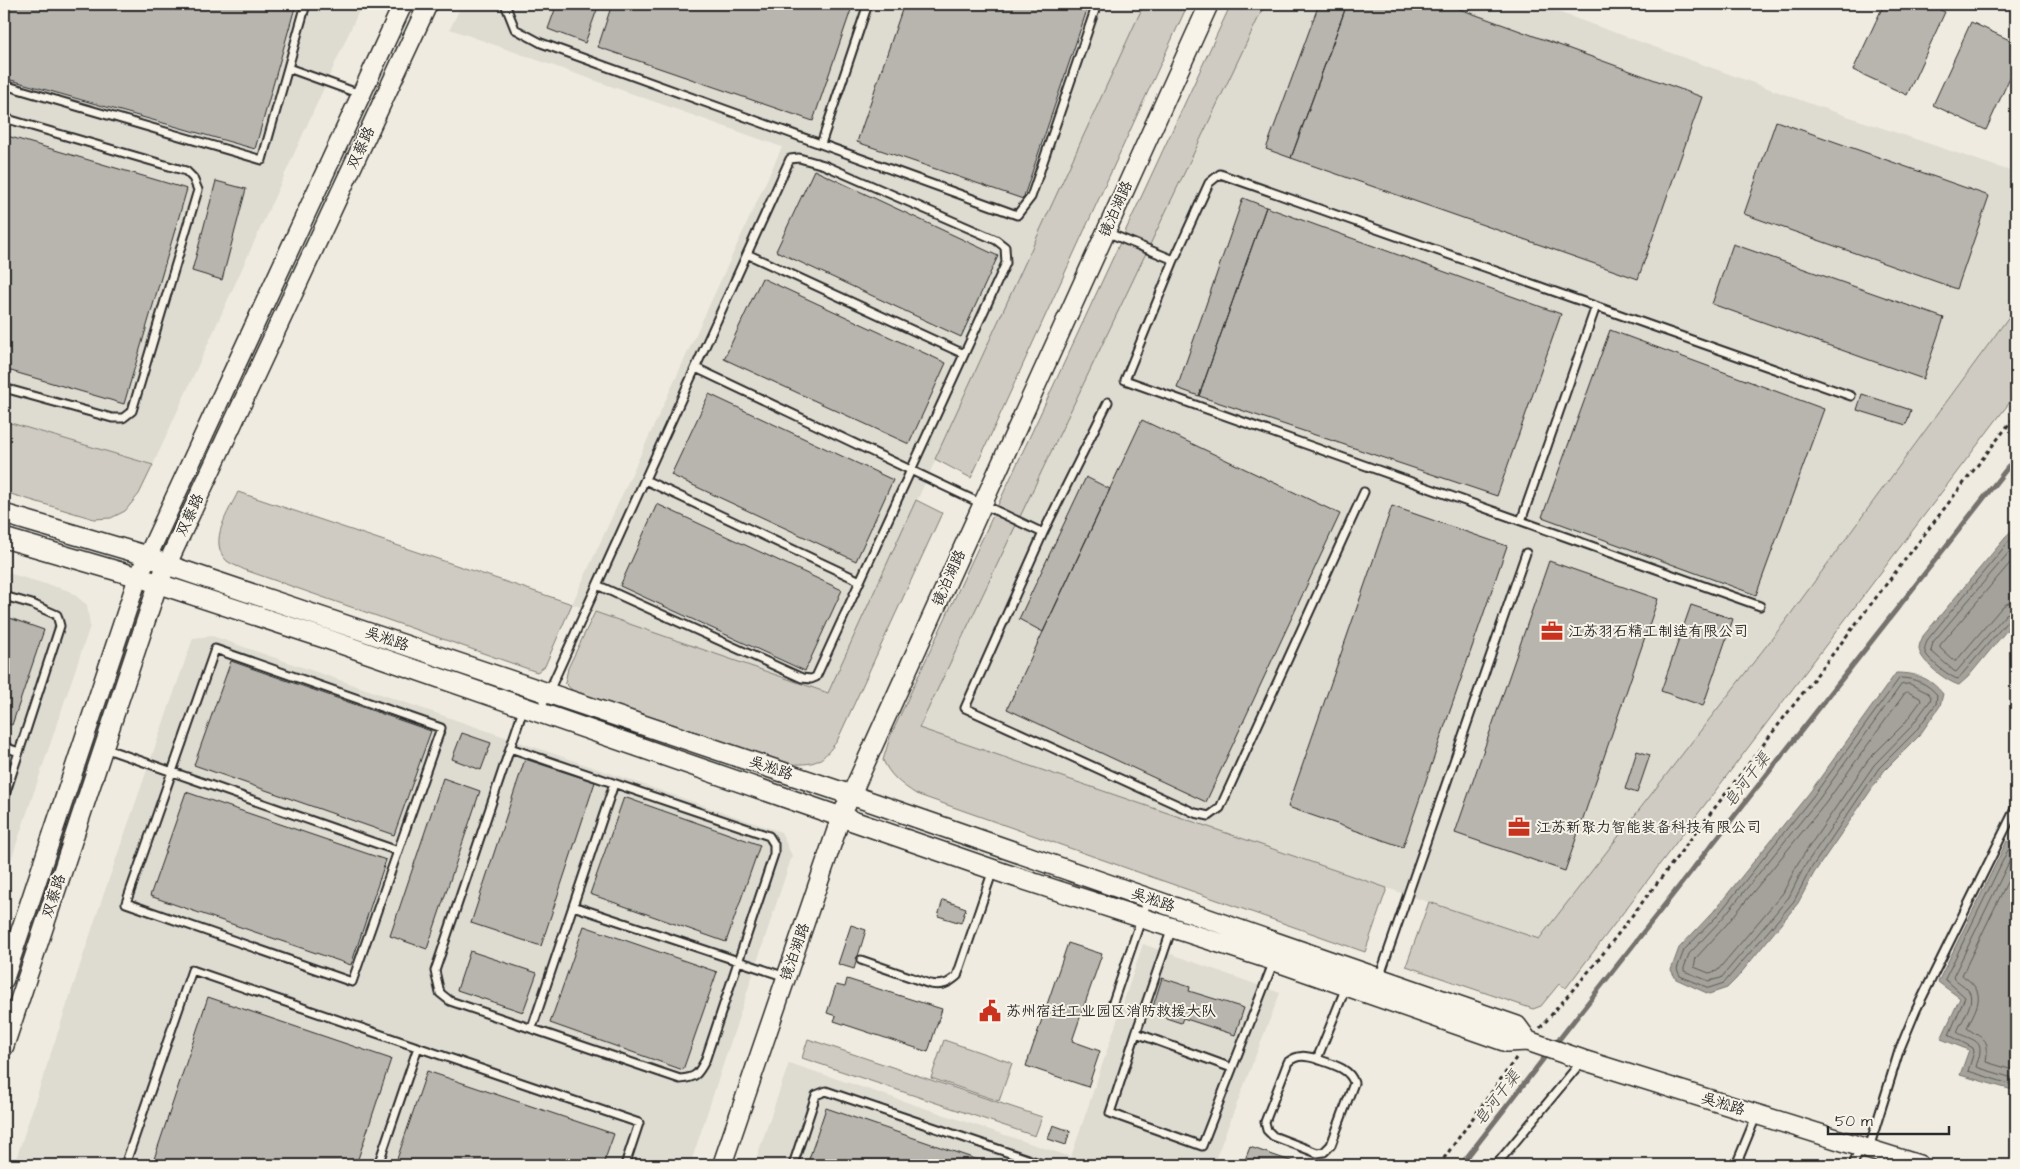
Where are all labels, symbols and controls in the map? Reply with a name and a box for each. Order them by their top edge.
street label: 双蔡路 [342,123,380,173]
street label: 镜泊湖路 [1094,177,1138,241]
street label: 双蔡路 [171,490,209,540]
street label: 镜泊湖路 [927,546,971,610]
office icon: 江苏羽石精工制造有限公司 [1539,618,1565,644]
place label: 江苏羽石精工制造有限公司 [1568,621,1748,642]
street label: 吴淞路 [362,622,412,656]
water label: 皂河干渠 [1719,746,1777,812]
street label: 吴淞路 [746,751,796,785]
office icon: 江苏新聚力智能装备科技有限公司 [1506,814,1532,840]
place label: 江苏新聚力智能装备科技有限公司 [1536,817,1761,838]
street label: 双蔡路 [37,871,71,921]
street label: 吴淞路 [1128,883,1178,917]
street label: 镜泊湖路 [775,920,815,984]
public building icon: 苏州宿迁工业园区消防救援大队 [977,998,1003,1024]
place label: 苏州宿迁工业园区消防救援大队 [1006,1001,1216,1022]
water label: 皂河干渠 [1469,1064,1527,1130]
street label: 吴淞路 [1698,1087,1748,1121]
scale bar [1828,1104,1949,1136]
text: 50 m [1835,1111,1873,1132]

